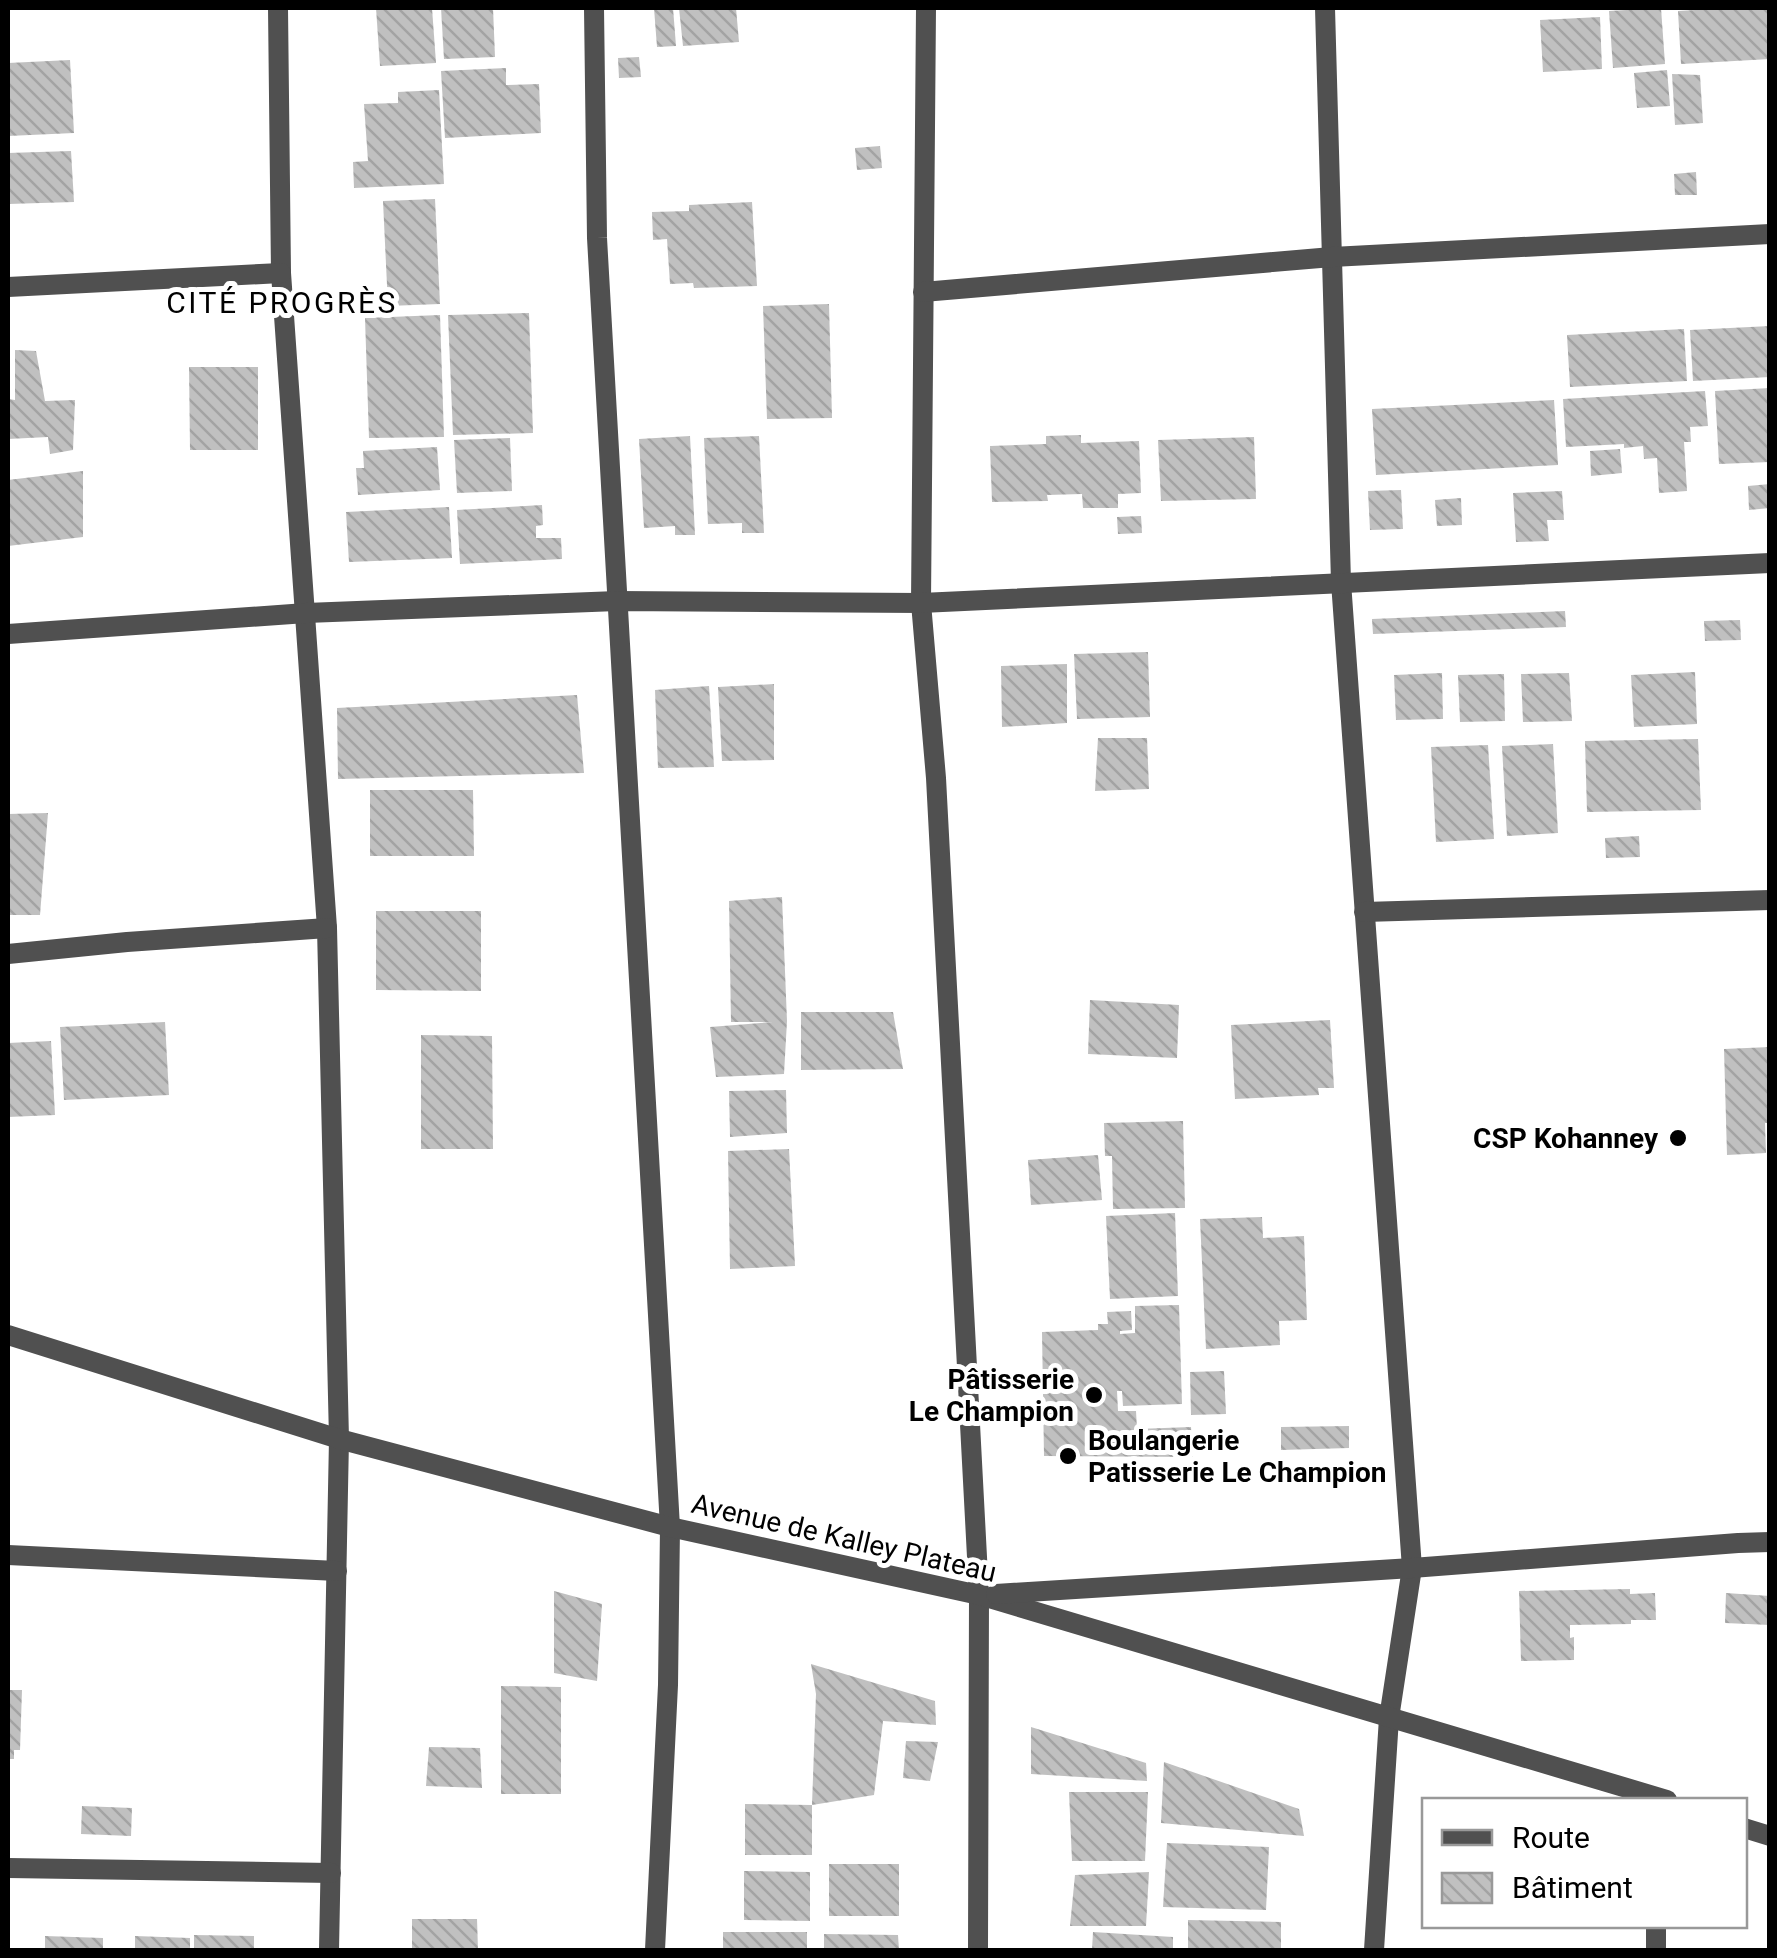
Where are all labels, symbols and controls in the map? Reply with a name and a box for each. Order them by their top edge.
district label: CITÉ PROGRÈS [166,285,398,320]
place label: CSP Kohanney [1473,1122,1659,1155]
marker: CSP Kohanney [1667,1127,1689,1149]
place label: Pâtisserie Le Champion [909,1363,1074,1428]
marker: Pâtisserie Le Champion [1083,1384,1105,1406]
place label: Boulangerie Patisserie Le Champion [1088,1424,1387,1489]
marker: Boulangerie Patisserie Le Champion [1057,1445,1079,1467]
street label: Avenue de Kalley Plateau [688,1487,1000,1589]
legend [1422,1798,1747,1928]
text: Route [1512,1820,1590,1855]
text: Bâtiment [1512,1870,1633,1905]

